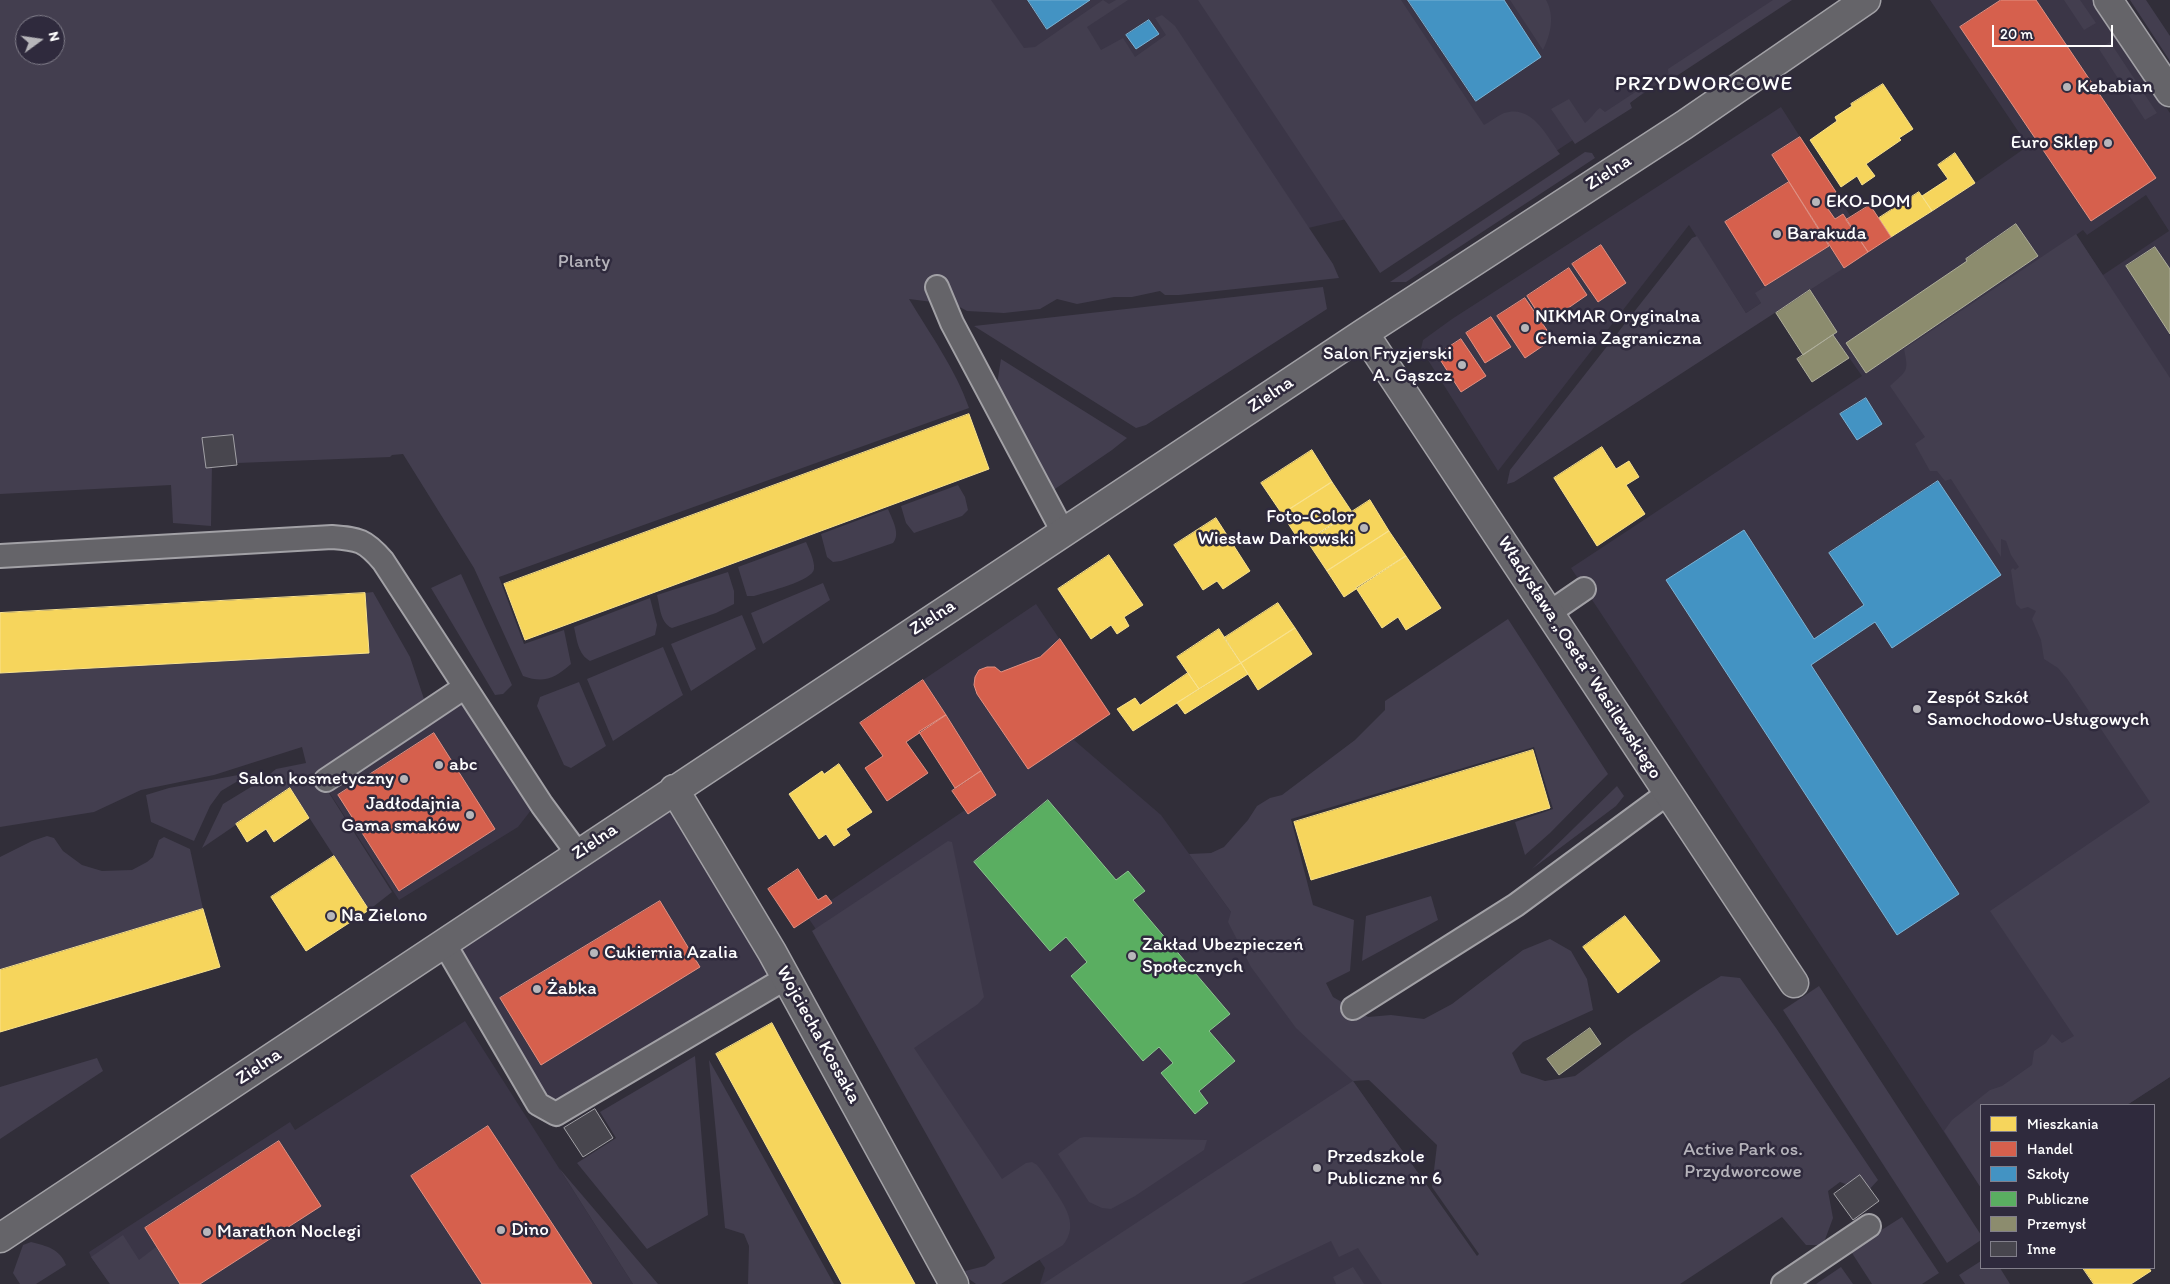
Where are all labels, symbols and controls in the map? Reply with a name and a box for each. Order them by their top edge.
north arrow [15,15,65,65]
scale bar [1995,15,2116,47]
text: 20 m [2000,25,2033,43]
text: N [45,30,63,43]
district label: PRZYDWORCOWE [1613,72,1795,98]
place label: Kebabian [2077,76,2153,98]
marker: Kebabian [2061,81,2073,93]
place label: Euro Sklep [2011,132,2098,154]
marker: Euro Sklep [2102,137,2114,149]
street label: Zielna [1582,150,1636,196]
place label: EKO-DOM [1826,191,1911,213]
marker: EKO-DOM [1810,196,1822,208]
place label: Barakuda [1787,223,1867,245]
marker: Barakuda [1771,228,1783,240]
park label: Planty [558,251,610,273]
place label: NIKMAR Oryginalna Chemia Zagraniczna [1535,306,1702,350]
marker: NIKMAR Oryginalna Chemia Zagraniczna [1519,322,1531,334]
place label: Salon Fryzjerski A. Gąszcz [1323,343,1452,387]
marker: Salon Fryzjerski A. Gąszcz [1456,359,1468,371]
street label: Zielna [1244,372,1298,418]
place label: Foto-Color Wiesław Darkowski [1198,506,1354,550]
marker: Foto-Color Wiesław Darkowski [1358,522,1370,534]
street label: Władysława „Oseta” Wasilewskiego [1492,532,1666,784]
street label: Zielna [906,595,960,641]
place label: Zespół Szkół Samochodowo-Usługowych [1927,687,2149,731]
marker: Zespół Szkół Samochodowo-Usługowych [1911,703,1923,715]
place label: abc [449,754,477,776]
marker: abc [433,759,445,771]
place label: Salon kosmetyczny [238,768,394,790]
marker: Salon kosmetyczny [398,773,410,785]
place label: Jadłodajnia Gama smaków [341,793,460,837]
marker: Jadłodajnia Gama smaków [464,809,476,821]
street label: Zielna [568,819,622,865]
place label: Na Zielono [341,905,428,927]
marker: Na Zielono [325,910,337,922]
place label: Zakład Ubezpieczeń Społecznych [1142,934,1303,978]
place label: Cukiernia Azalia [604,942,738,964]
marker: Cukiernia Azalia [588,947,600,959]
marker: Zakład Ubezpieczeń Społecznych [1126,950,1138,962]
street label: Wojciecha Kossaka [771,962,865,1108]
place label: Żabka [547,978,597,1000]
marker: Żabka [531,983,543,995]
street label: Zielna [232,1044,286,1090]
legend [1980,1104,2155,1269]
text: Mieszkania [2027,1115,2099,1133]
park label: Active Park os. Przydworcowe [1683,1139,1803,1183]
text: Handel [2027,1140,2073,1158]
place label: Przedszkole Publiczne nr 6 [1327,1146,1442,1190]
marker: Przedszkole Publiczne nr 6 [1311,1162,1323,1174]
text: Szkoły [2027,1165,2069,1183]
text: Publiczne [2027,1190,2089,1208]
text: Przemysł [2027,1215,2086,1233]
place label: Dino [511,1219,549,1241]
place label: Marathon Noclegi [217,1221,361,1243]
marker: Dino [495,1224,507,1236]
marker: Marathon Noclegi [201,1226,213,1238]
text: Inne [2027,1240,2056,1258]

